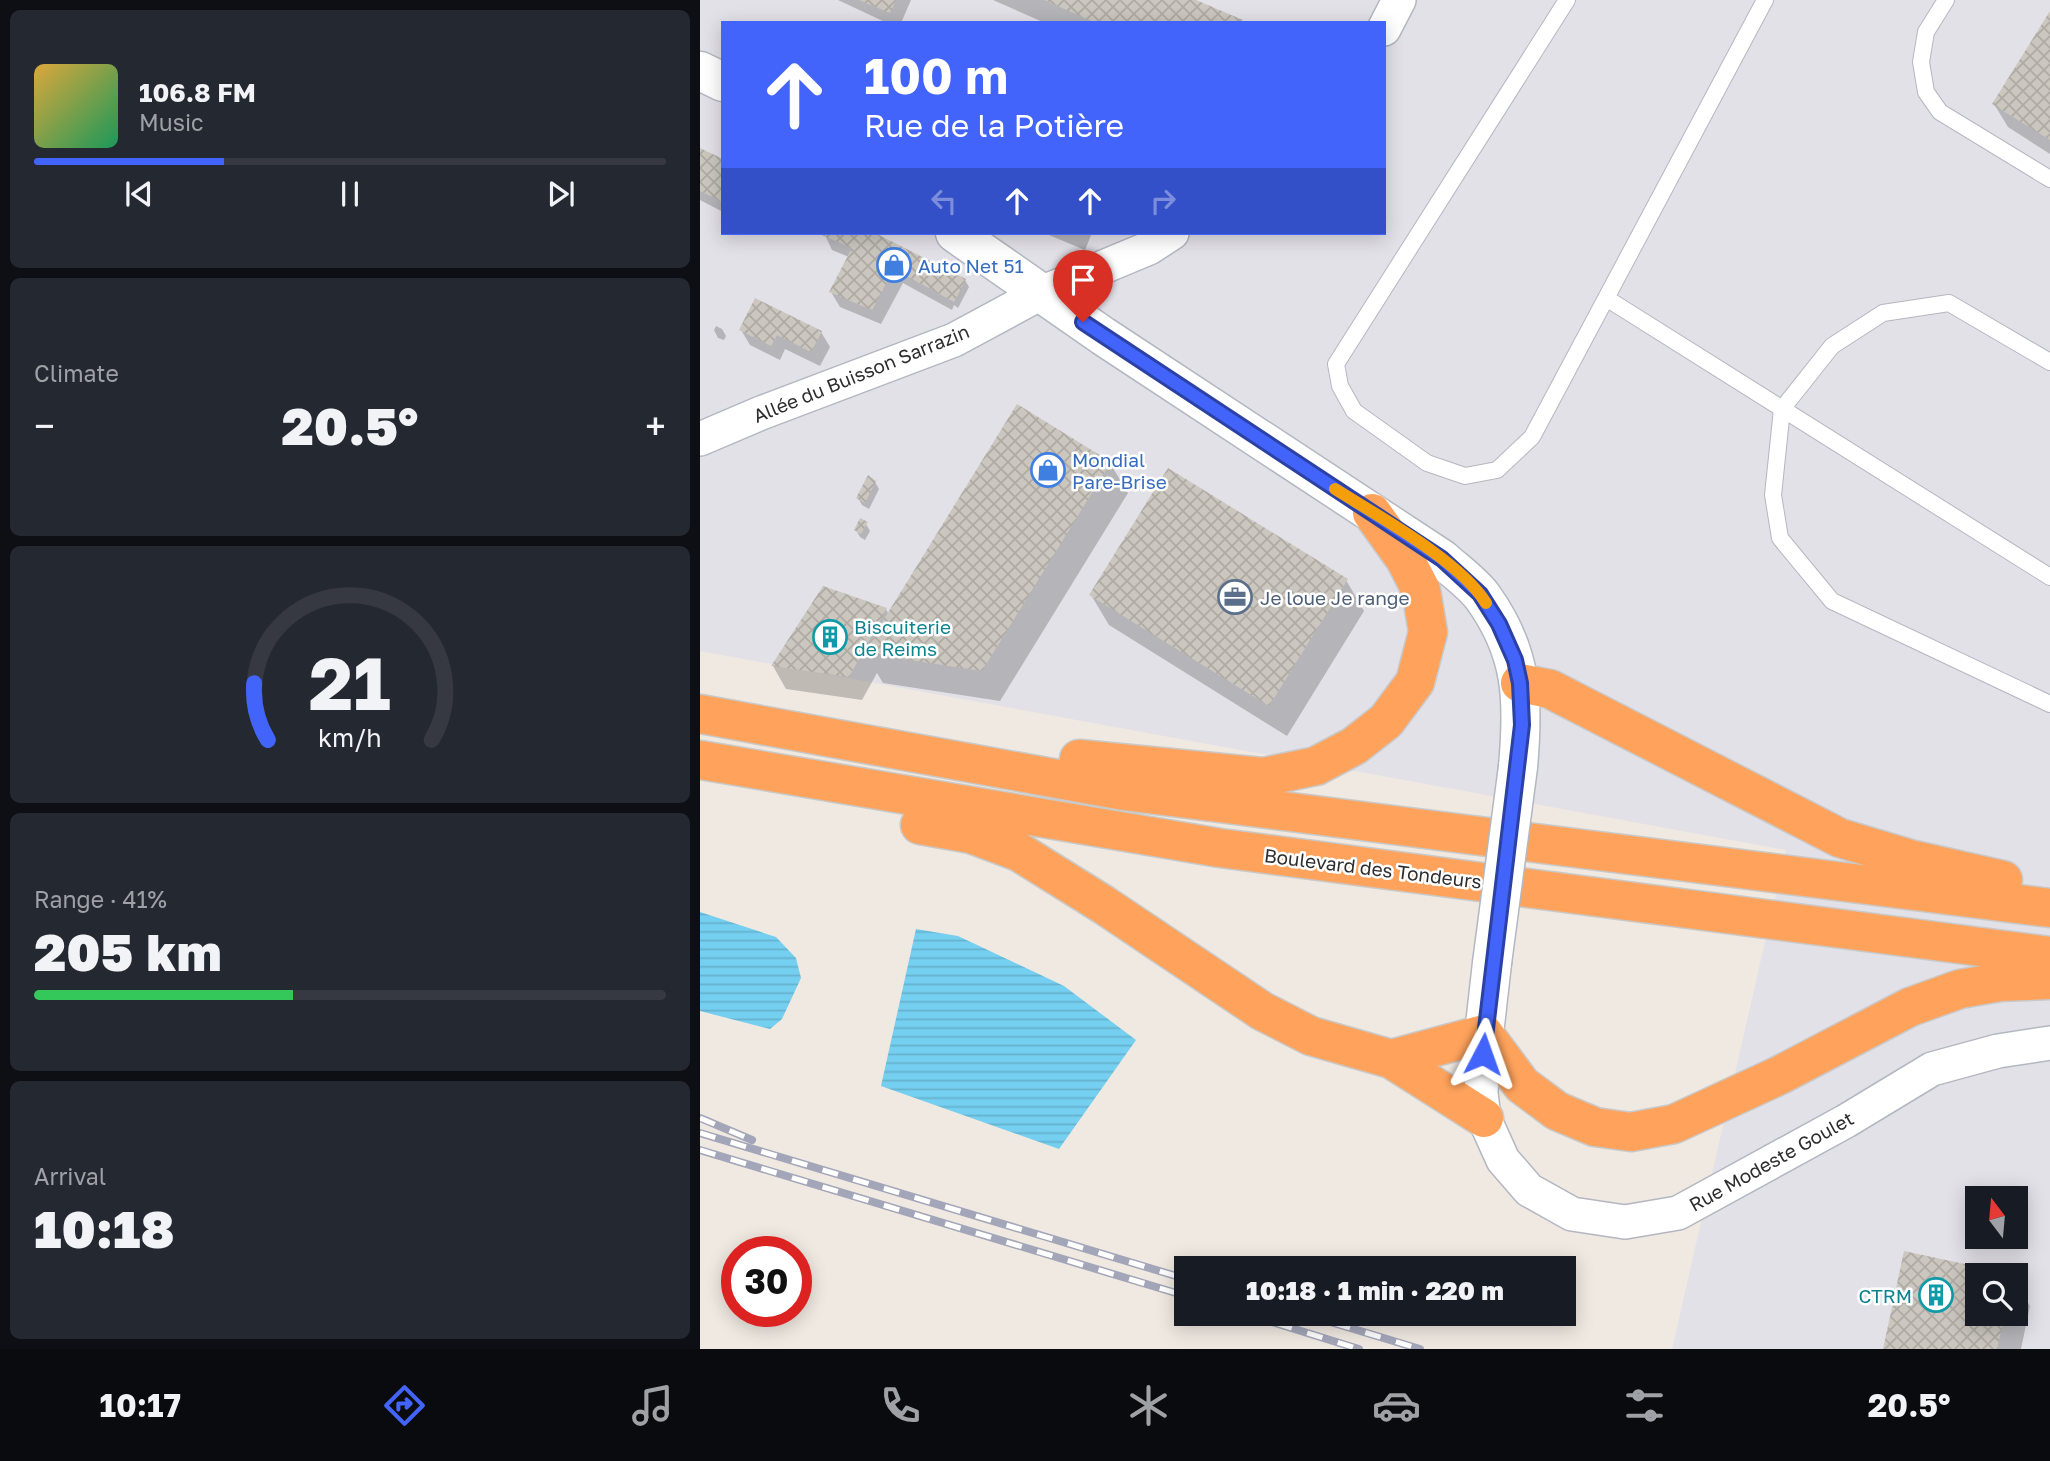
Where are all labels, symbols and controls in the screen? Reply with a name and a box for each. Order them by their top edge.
text: 100 m [864,46,1008,105]
icon: ahead [749,49,840,140]
text: 106.8 FM [139,77,256,108]
text: Rue de la Potière [864,106,1124,144]
text: Music [139,108,204,136]
icon: previous [120,175,158,213]
icon: pause [331,175,369,213]
icon: next [542,175,580,213]
icon: left [925,182,963,220]
icon: ahead [998,182,1036,220]
icon: ahead [1071,182,1109,220]
icon: right [1144,182,1182,220]
shop icon: Auto Net 51 [875,246,913,284]
pin [1053,250,1113,322]
place label: Auto Net 51 [918,254,1024,277]
icon: arrive [1064,261,1102,299]
street label: Allée du Buisson Sarrazin [750,319,972,427]
text: Climate [34,359,119,387]
text: 20.5° [282,394,418,456]
text: − [34,403,55,448]
text: + [645,403,666,448]
place label: Mondial Pare-Brise [1072,448,1167,493]
shop icon: Mondial Pare-Brise [1029,451,1067,489]
office icon: Je loue Je range [1216,578,1254,616]
place label: Je loue Je range [1260,586,1410,609]
place label: Biscuiterie de Reims [854,615,951,660]
building icon: Biscuiterie de Reims [811,618,849,656]
text: 21 [309,640,391,727]
text: km/h [318,722,382,753]
street label: Boulevard des Tondeurs [1263,843,1483,893]
text: Range · 41% [34,885,167,913]
text: 205 km [34,920,222,982]
position arrow [1446,1017,1520,1091]
street label: Rue Modeste Goulet [1685,1106,1857,1216]
text: Arrival [34,1162,106,1190]
north arrow [1965,1186,2028,1250]
map controls [1965,1186,2028,1326]
text: 10:18 [34,1197,174,1259]
speed limit sign: 30 [721,1236,812,1327]
button: search [1965,1263,2028,1326]
text: 10:18 · 1 min · 220 m [1246,1275,1504,1306]
building icon: CTRM [1917,1276,1955,1314]
place label: CTRM [1858,1284,1912,1307]
icon: directions [380,1381,429,1430]
icon: music [628,1381,677,1430]
icon: phone [876,1381,925,1430]
icon: climate [1124,1381,1173,1430]
icon: car [1372,1381,1421,1430]
icon: filters [1620,1381,1669,1430]
text: 10:17 [99,1386,181,1424]
text: 20.5° [1868,1386,1950,1424]

